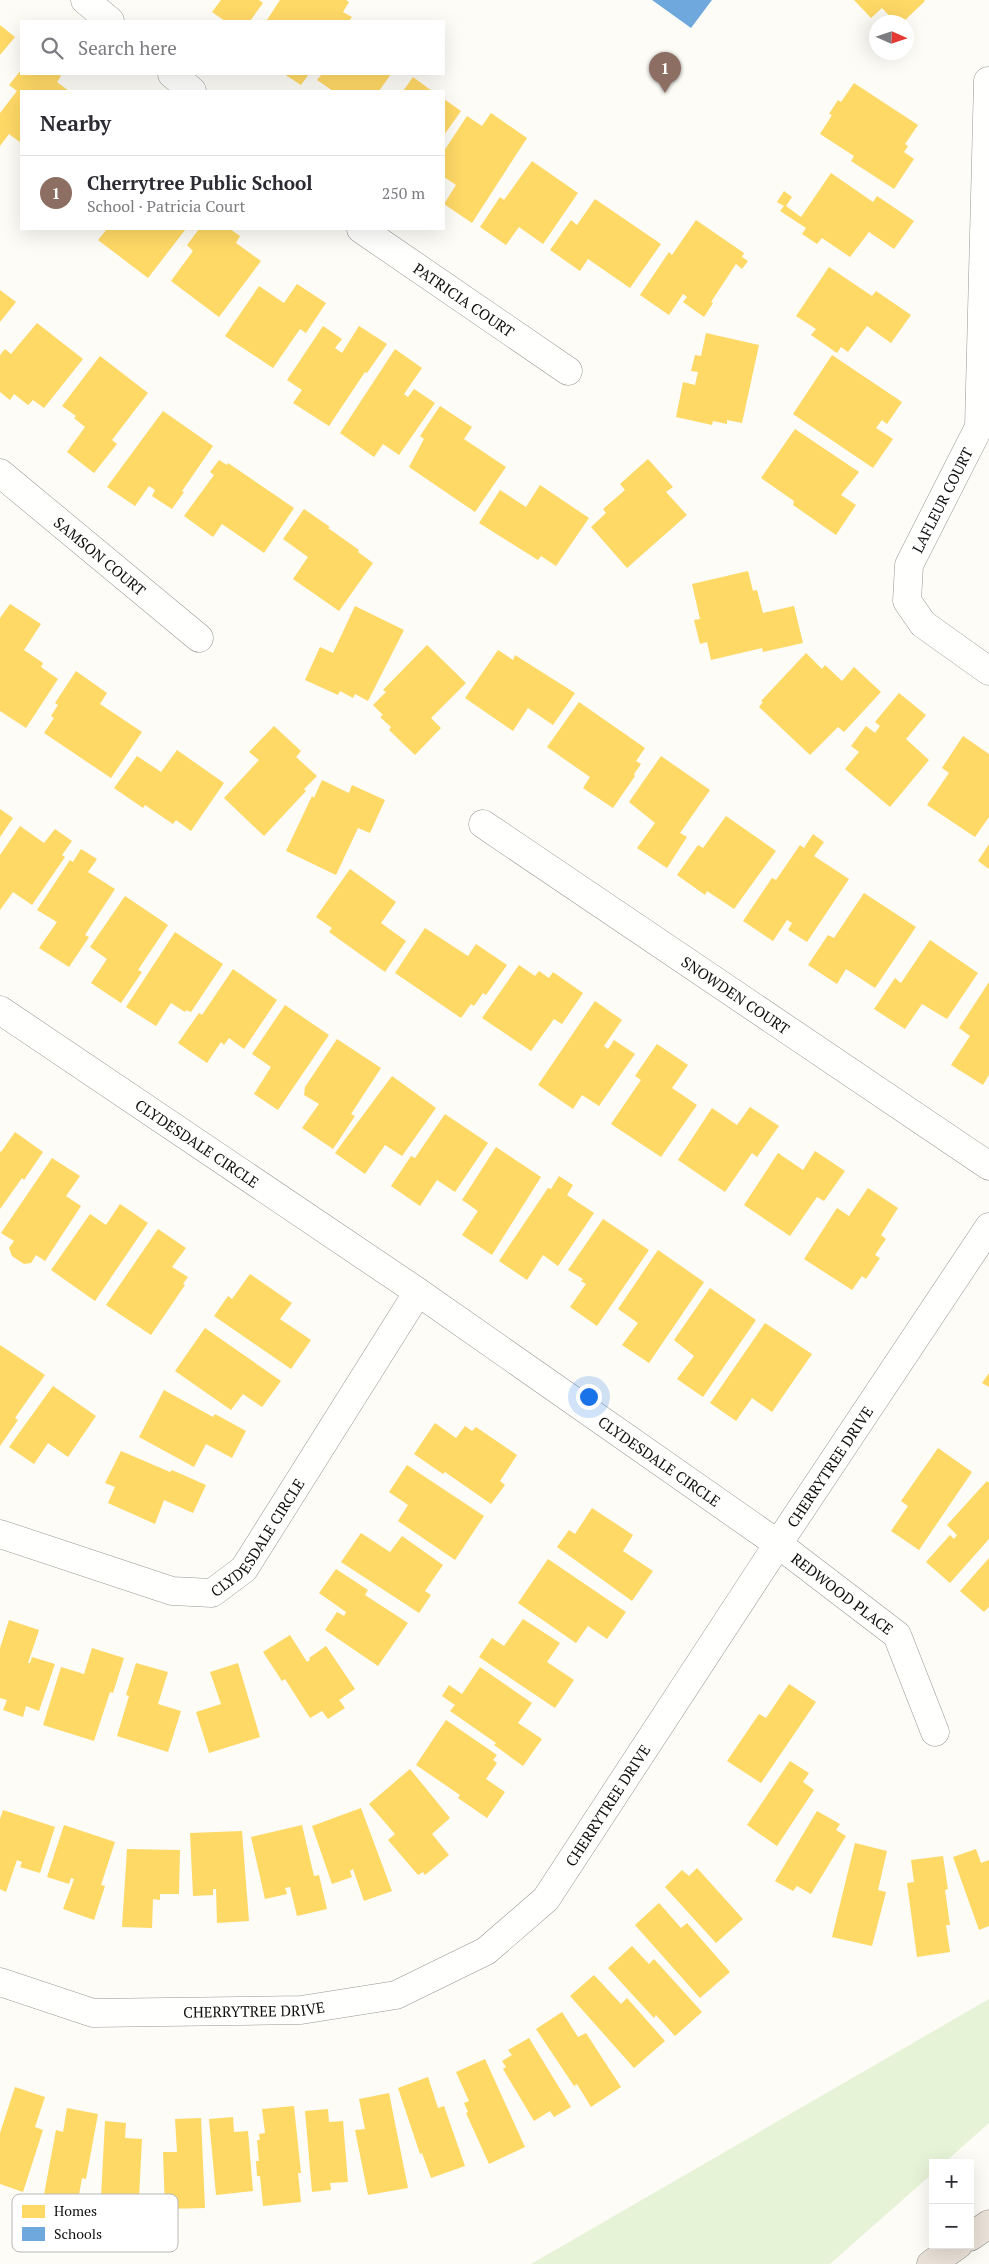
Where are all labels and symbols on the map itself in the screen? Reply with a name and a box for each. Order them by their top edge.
north arrow [869,15,914,60]
pin: 1 [649,52,681,93]
street label: PATRICIA COURT [410,258,518,341]
street label: LAFLEUR COURT [907,444,977,556]
street label: SAMSON COURT [50,512,150,600]
street label: SNOWDEN COURT [678,951,794,1038]
street label: CLYDESDALE CIRCLE [132,1094,263,1192]
your location [576,1384,602,1410]
street label: CHERRYTREE DRIVE [782,1402,877,1531]
street label: CLYDESDALE CIRCLE [594,1411,725,1511]
street label: CLYDESDALE CIRCLE [206,1475,308,1601]
street label: REDWOOD PLACE [787,1548,898,1639]
street label: CHERRYTREE DRIVE [560,1740,654,1870]
street label: CHERRYTREE DRIVE [183,1996,326,2022]
legend [12,2194,178,2252]
text: Homes [54,2201,97,2220]
text: Schools [54,2224,102,2243]

